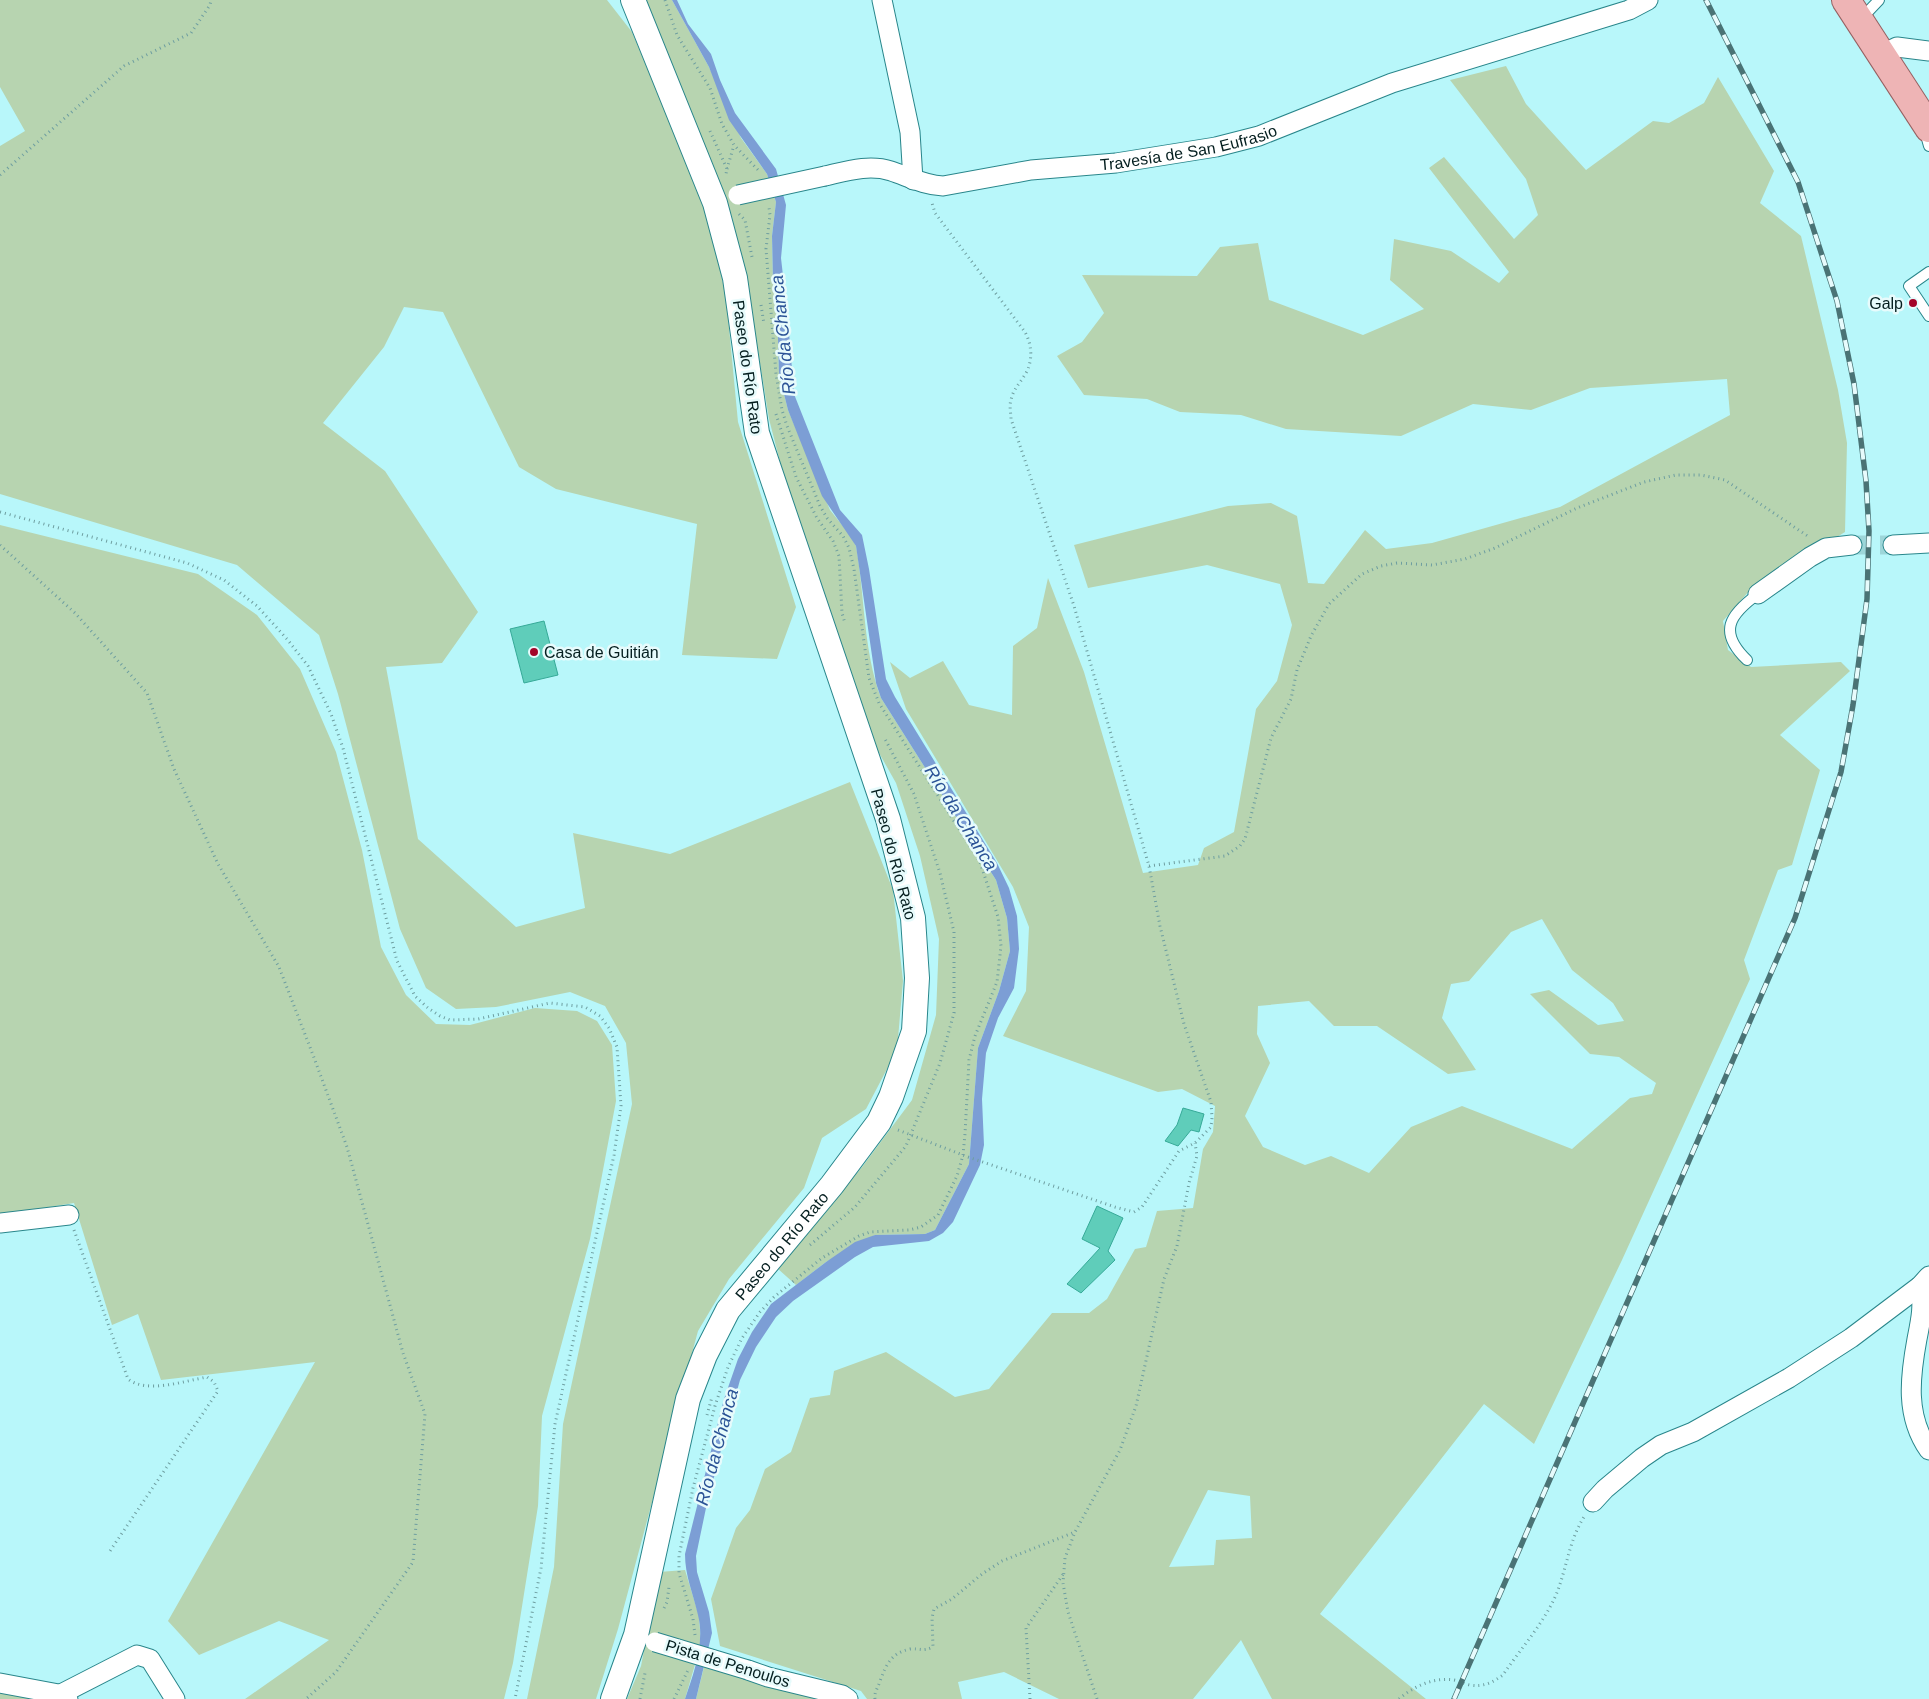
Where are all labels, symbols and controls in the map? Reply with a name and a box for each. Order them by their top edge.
street label: Travesía de San Eufrasio [1099,122,1279,173]
water label: Río da Chanca [767,274,799,396]
place label: Galp [1869,295,1903,312]
marker: Galp [1907,297,1919,309]
street label: Paseo do Río Rato [730,299,765,435]
place label: Casa de Guitián [544,644,659,661]
marker: Casa de Guitián [528,646,540,658]
water label: Río da Chanca [921,762,1001,874]
street label: Paseo do Río Rato [868,787,919,922]
street label: Paseo do Río Rato [732,1189,832,1303]
water label: Río da Chanca [692,1386,742,1508]
street label: Pista de Penoulos [664,1636,792,1690]

